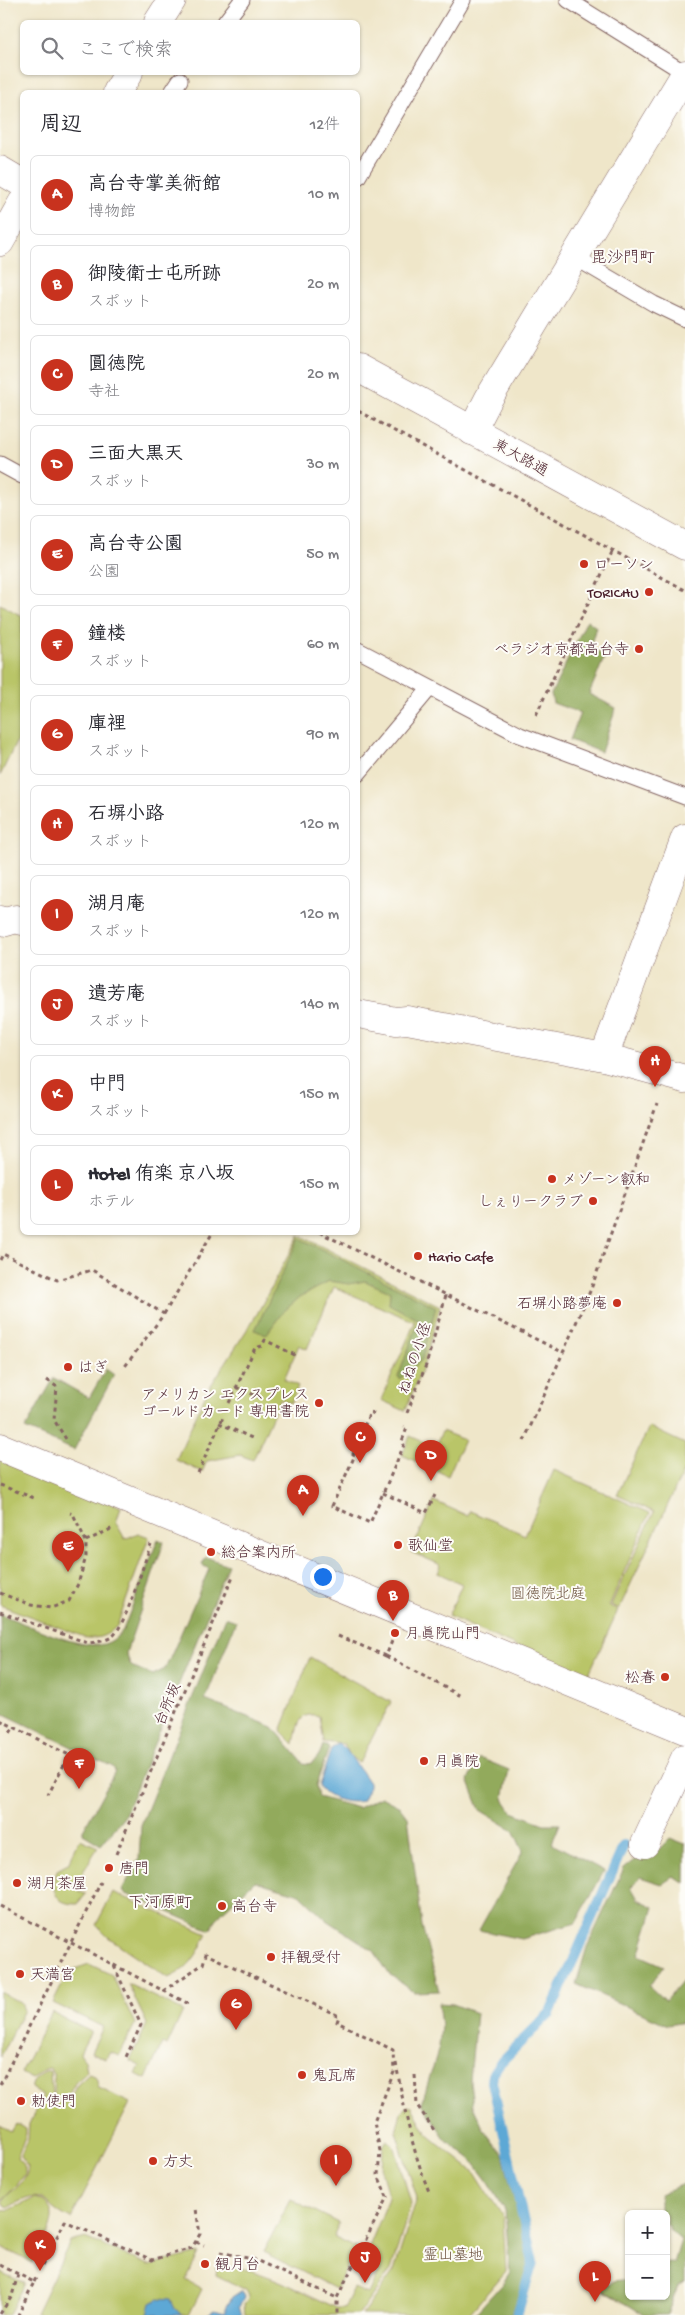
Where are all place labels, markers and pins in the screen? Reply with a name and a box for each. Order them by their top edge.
place label: ローソン [594,557,654,575]
marker: ローソン [578,558,590,570]
place label: TORICHU [586,585,639,603]
marker: TORICHU [643,586,655,598]
place label: ベラジオ京都高台寺 [494,641,629,660]
marker: ベラジオ京都高台寺 [633,643,645,655]
pin: H [639,1046,671,1087]
place label: メゾーン叡和 [562,1171,650,1190]
marker: メゾーン叡和 [546,1173,558,1185]
place label: しぇりークラブ [479,1194,583,1212]
marker: しぇりークラブ [587,1195,599,1207]
place label: Hario Cafe [428,1249,494,1267]
marker: Hario Cafe [412,1250,424,1262]
place label: 石塀小路夢庵 [517,1295,607,1314]
marker: 石塀小路夢庵 [611,1297,623,1309]
place label: はぎ [78,1360,108,1378]
marker: はぎ [62,1361,74,1373]
place label: アメリカン エクスプレス ゴールドカード 専用書院 [141,1387,309,1422]
marker: アメリカン エクスプレス ゴールドカード 専用書院 [313,1397,325,1409]
pin: C [344,1422,376,1463]
pin: D [415,1440,447,1481]
pin: A [287,1475,319,1516]
pin: E [52,1531,84,1572]
place label: 歌仙堂 [408,1537,453,1556]
marker: 歌仙堂 [392,1539,404,1551]
place label: 総合案内所 [221,1544,296,1563]
marker: 総合案内所 [205,1546,217,1558]
pin: B [377,1580,409,1621]
place label: 月眞院山門 [405,1626,480,1644]
marker: 月眞院山門 [389,1627,401,1639]
place label: 松春 [625,1669,655,1688]
marker: 松春 [659,1671,671,1683]
pin: F [63,1748,95,1789]
place label: 月眞院 [434,1754,479,1772]
marker: 月眞院 [418,1755,430,1767]
place label: 唐門 [119,1860,149,1879]
marker: 唐門 [103,1862,115,1874]
place label: 湖月茶屋 [27,1876,87,1894]
marker: 湖月茶屋 [11,1877,23,1889]
place label: 高台寺 [232,1898,277,1917]
marker: 高台寺 [216,1900,228,1912]
place label: 拝観受付 [281,1949,341,1968]
marker: 拝観受付 [265,1951,277,1963]
place label: 天満宮 [30,1966,75,1985]
marker: 天満宮 [14,1968,26,1980]
pin: G [220,1989,252,2030]
place label: 鬼瓦席 [312,2067,357,2086]
marker: 鬼瓦席 [296,2069,308,2081]
place label: 勅使門 [31,2093,76,2112]
marker: 勅使門 [15,2095,27,2107]
pin: I [320,2145,352,2186]
place label: 方丈 [163,2154,193,2172]
marker: 方丈 [147,2155,159,2167]
pin: K [24,2230,56,2271]
pin: J [349,2242,381,2283]
place label: 観月台 [215,2256,260,2275]
marker: 観月台 [199,2258,211,2270]
pin: L [579,2261,611,2302]

